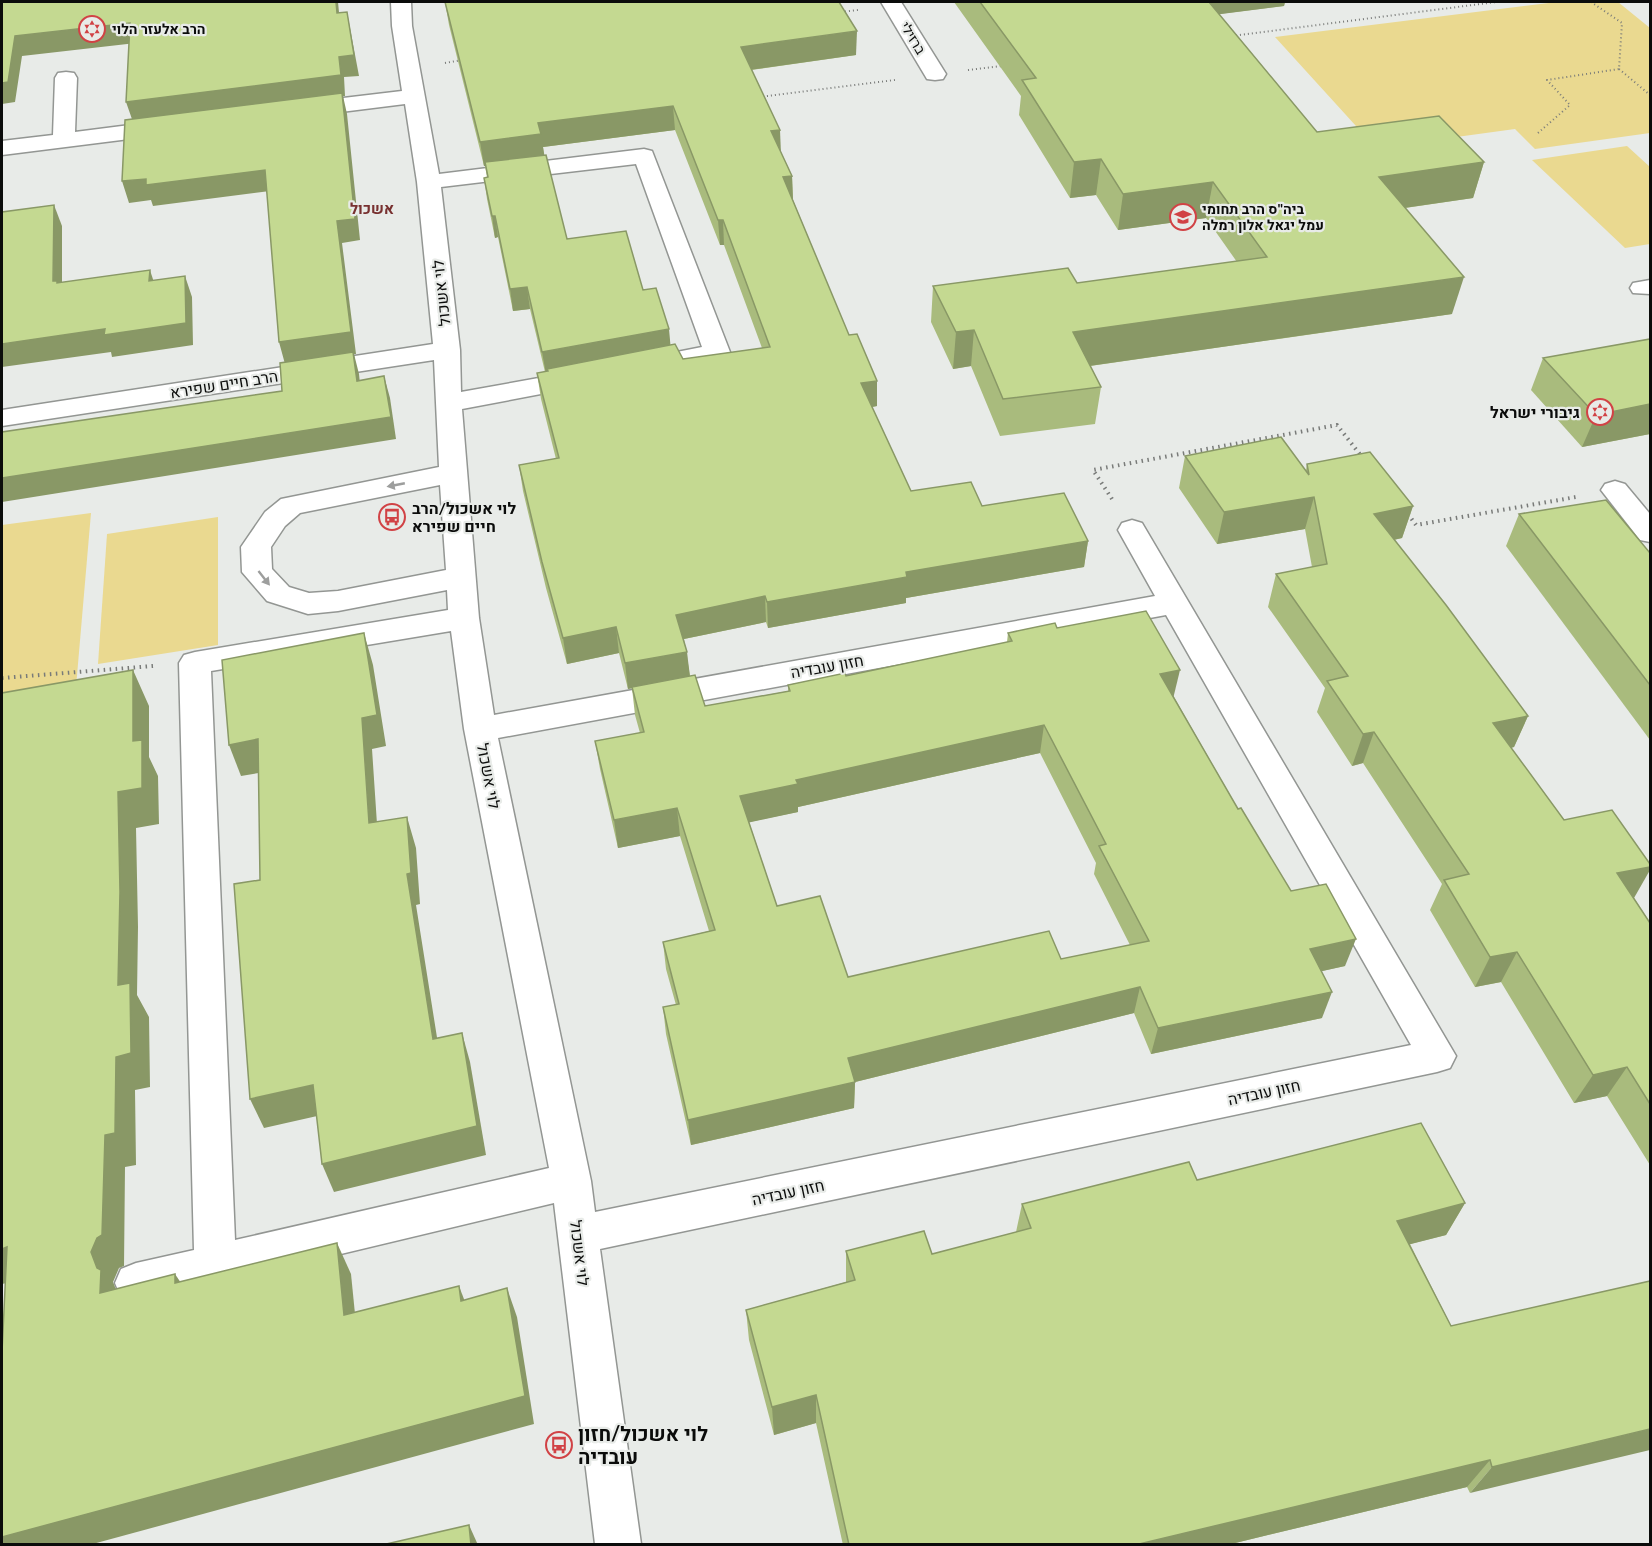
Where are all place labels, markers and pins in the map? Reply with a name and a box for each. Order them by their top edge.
synagogue icon: הרב אלעזר הלוי [77,14,107,44]
place label: הרב אלעזר הלוי [112,20,206,37]
place label: ביה"ס הרב תחומי עמל יגאל אלון רמלה [1202,200,1324,233]
school or university icon: ביה"ס הרב תחומי עמל יגאל אלון רמלה [1168,202,1198,232]
synagogue icon: גיבורי ישראל [1585,397,1615,427]
place label: גיבורי ישראל [1490,402,1580,421]
place label: לוי אשכול/הרב חיים שפירא [412,498,516,535]
bus stop icon: לוי אשכול/הרב חיים שפירא [377,502,407,532]
place label: לוי אשכול/חזון עובדיה [578,1421,708,1468]
bus stop icon: לוי אשכול/חזון עובדיה [544,1430,574,1460]

